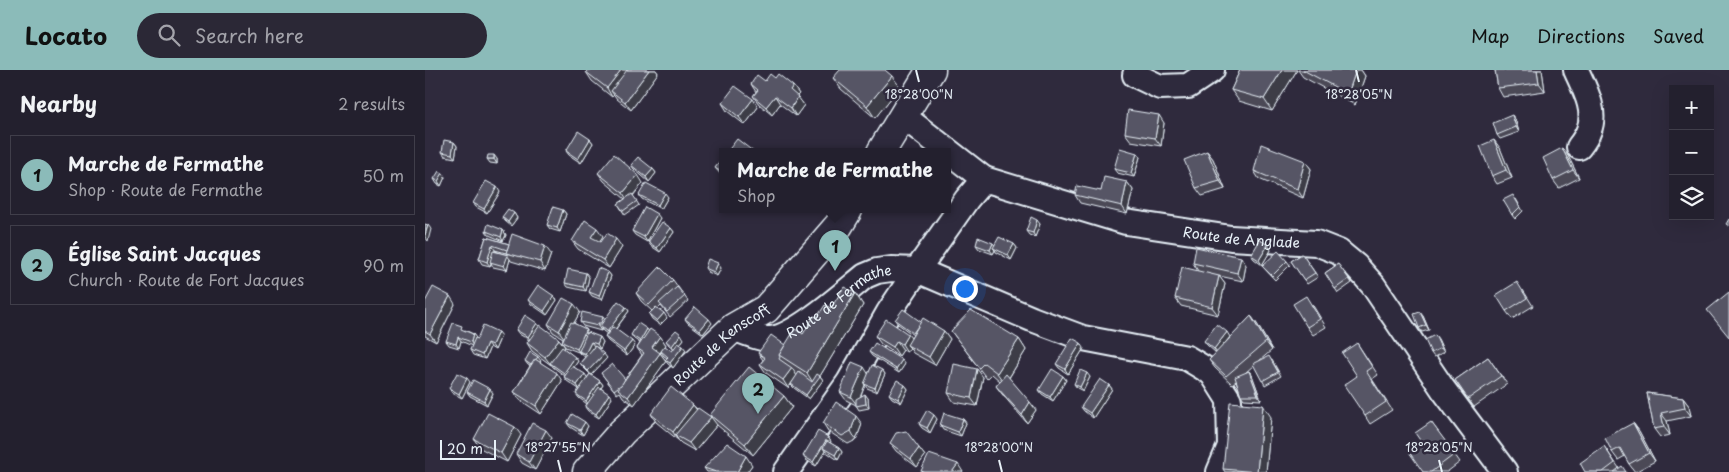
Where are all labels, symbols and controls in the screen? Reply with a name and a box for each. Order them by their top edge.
search box [137,13,487,58]
text: Locato [25,17,107,53]
icon: search [155,21,183,49]
text: Search here [195,21,304,49]
text: Map [1471,22,1509,49]
text: Directions [1537,22,1625,49]
text: Saved [1653,22,1704,49]
text: 18°28'00"N [885,85,953,103]
text: 18°28'05"N [1325,85,1393,103]
map controls [1669,85,1714,220]
button: + [1669,85,1714,130]
text: Nearby [20,87,97,119]
text: 2 results [338,91,405,115]
button: − [1669,130,1714,175]
popup [719,148,951,213]
text: Marche de Fermathe [68,149,264,177]
text: Marche de Fermathe [737,155,933,183]
text: 1 [33,163,41,187]
text: 50 m [363,163,404,187]
button: layers [1669,175,1714,220]
text: Shop · Route de Fermathe [68,177,263,201]
text: Shop [737,183,775,207]
street label: Route de Anglade [1182,220,1301,253]
pin: 1 [819,230,851,271]
text: Église Saint Jacques [68,239,261,267]
text: 2 [31,253,43,277]
text: 90 m [363,253,404,277]
street label: Route de Fermathe [782,259,893,343]
text: Church · Route de Fort Jacques [68,267,304,291]
your location [952,276,978,302]
street label: Route de Kenscoff [668,299,777,390]
pin: 2 [742,373,774,414]
scale bar [440,437,496,460]
text: 20 m [447,438,483,459]
text: 18°27'55"N [525,438,591,456]
text: 18°28'00"N [965,438,1033,456]
text: 18°28'05"N [1405,438,1473,456]

